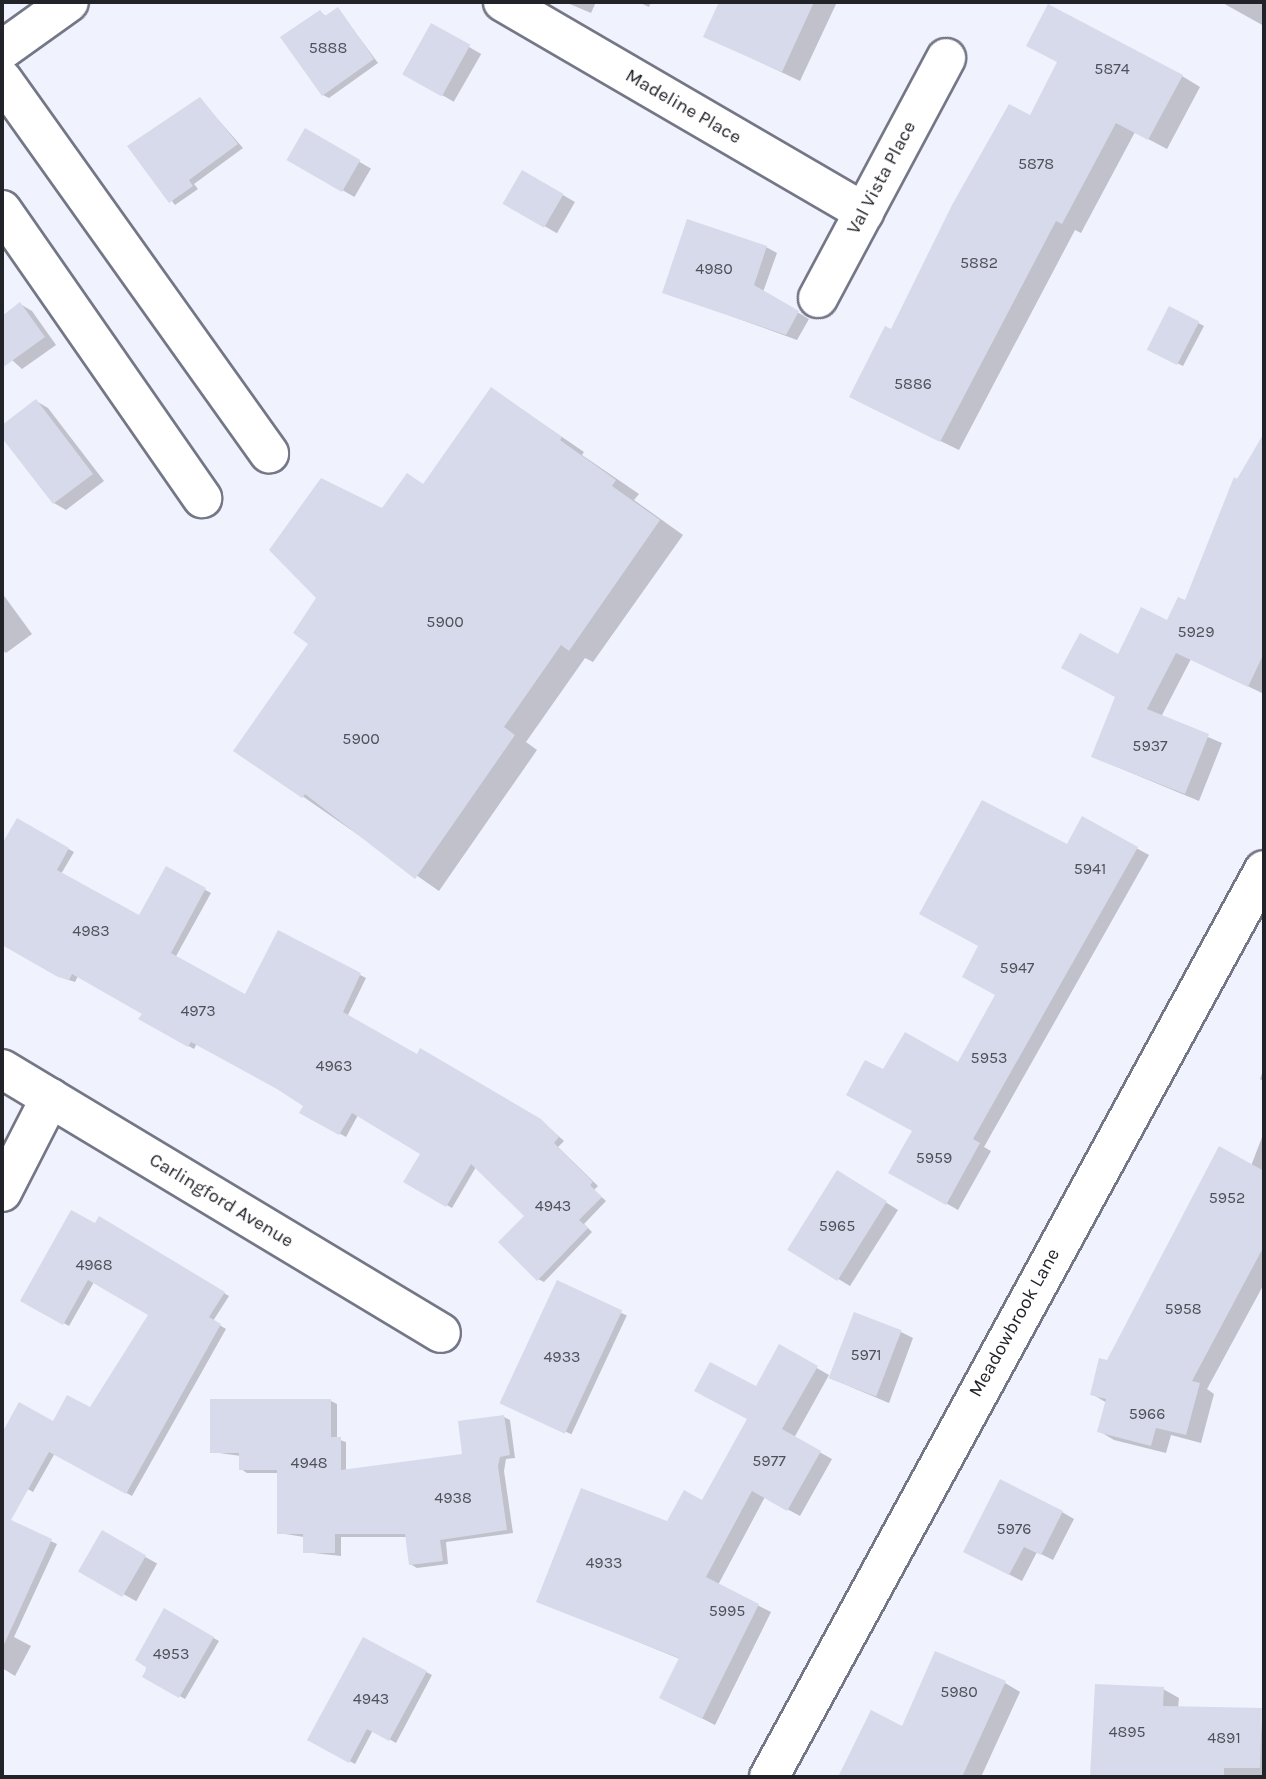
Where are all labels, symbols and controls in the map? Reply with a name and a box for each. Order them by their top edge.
house number: 5888 [309,38,347,58]
house number: 5874 [1094,59,1130,79]
street label: Madeline Place [621,65,745,149]
street label: Val Vista Place [843,118,921,238]
house number: 5878 [1018,154,1054,174]
house number: 5882 [960,253,998,273]
house number: 4980 [695,259,733,279]
house number: 5886 [894,374,932,394]
house number: 5900 [426,612,464,632]
house number: 5929 [1178,622,1214,642]
house number: 5900 [342,729,380,749]
house number: 5937 [1132,736,1168,756]
house number: 5941 [1074,859,1106,879]
house number: 4983 [72,921,110,941]
house number: 5947 [1000,958,1034,978]
house number: 4973 [180,1001,216,1021]
house number: 5953 [971,1048,1007,1068]
house number: 4963 [316,1056,352,1076]
house number: 5959 [916,1148,952,1168]
street label: Carlingford Avenue [145,1149,297,1253]
house number: 5952 [1209,1188,1245,1208]
house number: 4943 [535,1196,571,1216]
house number: 5965 [819,1216,855,1236]
street label: Meadowbrook Lane [965,1245,1065,1401]
house number: 4968 [75,1255,113,1275]
house number: 5958 [1164,1299,1202,1319]
house number: 5971 [850,1345,882,1365]
house number: 4933 [543,1347,581,1367]
house number: 5966 [1129,1404,1165,1424]
house number: 5977 [752,1451,786,1471]
house number: 4948 [291,1453,327,1473]
house number: 4938 [434,1488,472,1508]
house number: 5976 [997,1519,1031,1539]
house number: 4933 [585,1553,623,1573]
house number: 5995 [709,1601,745,1621]
house number: 4953 [153,1644,189,1664]
house number: 5980 [940,1682,978,1702]
house number: 4943 [353,1689,389,1709]
house number: 4895 [1108,1722,1146,1742]
house number: 4891 [1207,1728,1241,1748]

